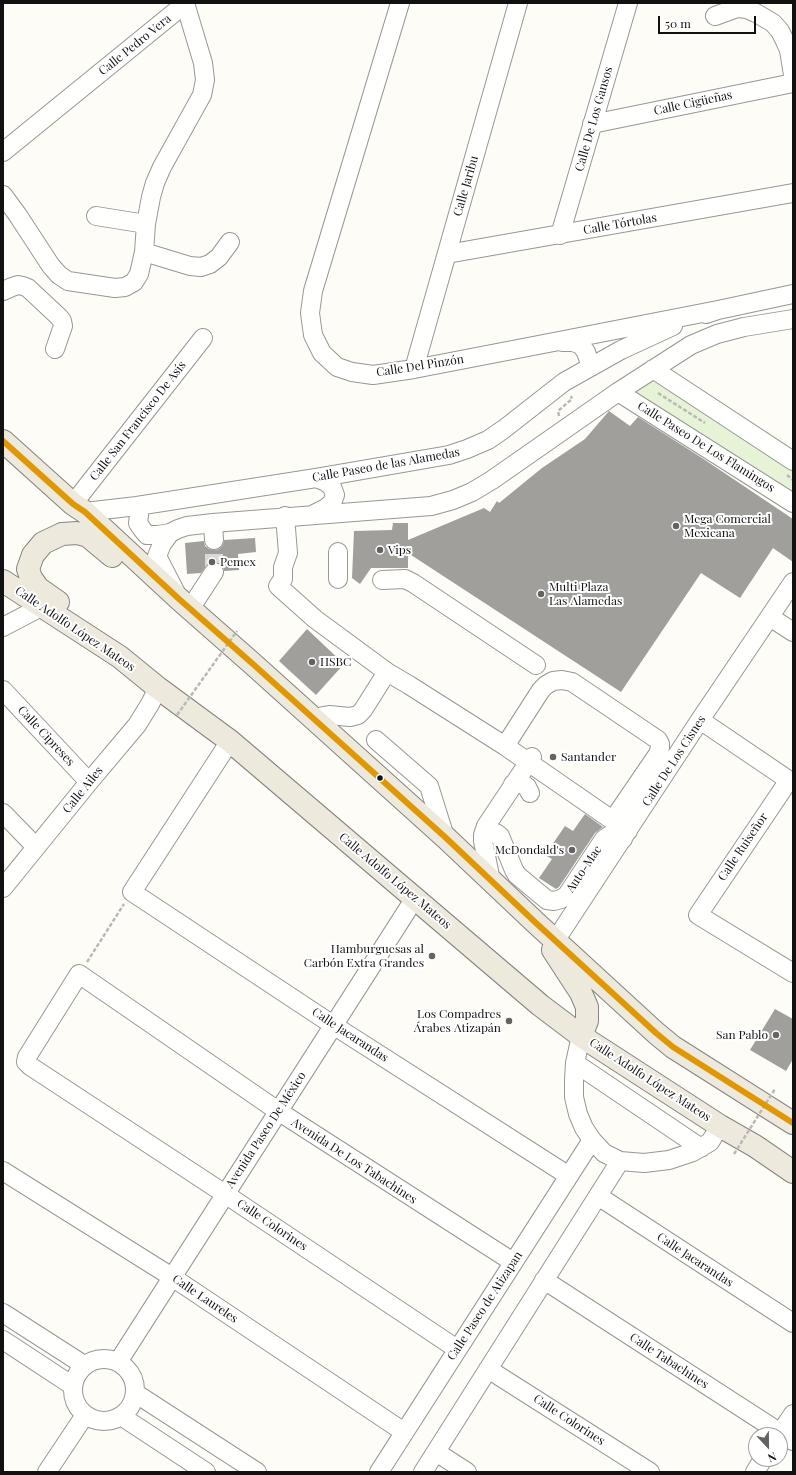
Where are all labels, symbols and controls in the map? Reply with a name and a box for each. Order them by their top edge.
scale bar [660,8,758,34]
street label: Calle Pedro Vera [96,11,174,79]
text: 50 m [665,15,691,31]
street label: Calle De Los Gansos [572,65,616,173]
street label: Calle Cigüeñas [653,88,733,118]
street label: Calle Jaribu [451,154,481,218]
street label: Calle Tórtolas [582,210,658,238]
street label: Calle Del Pinzón [375,352,465,380]
street label: Calle San Francisco De Asís [87,358,189,484]
street label: Calle Paseo De Los Flamingos [635,399,777,495]
street label: Calle Paseo de las Alamedas [311,445,461,485]
place label: Mega Comercial Mexicana [684,512,771,540]
marker: Mega Comercial Mexicana [671,521,681,531]
place label: Vips [388,543,411,557]
marker: Vips [375,545,385,555]
place label: Pemex [220,555,256,569]
marker: Pemex [207,557,217,567]
place label: Multi Plaza Las Alamedas [549,580,622,608]
street label: Calle Adolfo López Mateos [12,583,138,675]
marker: Multi Plaza Las Alamedas [536,589,546,599]
place label: HSBC [320,655,351,669]
marker: HSBC [307,657,317,667]
street label: Calle Cipreses [15,703,77,769]
street label: Calle De Los Cisnes [639,713,709,809]
place label: Santander [561,750,616,764]
marker: Santander [548,752,558,762]
street label: Calle Ailes [60,764,106,816]
unlabelled marker [375,773,385,783]
street label: Calle Ruiseñor [715,810,771,884]
street label: Calle Adolfo López Mateos [336,830,454,932]
place label: McDondald's [495,843,564,857]
street label: Auto-Mac [563,843,605,895]
marker: McDondald's [567,845,577,855]
place label: Hamburguesas al Carbón Extra Grandes [304,942,424,970]
marker: Hamburguesas al Carbón Extra Grandes [427,951,437,961]
street label: Calle Jacarandas [309,1005,391,1065]
place label: Los Compadres Árabes Atizapán [414,1007,501,1035]
marker: Los Compadres Árabes Atizapán [504,1016,514,1026]
place label: San Pablo [716,1028,768,1042]
marker: San Pablo [771,1030,781,1040]
street label: Calle Adolfo López Mateos [587,1035,713,1125]
street label: Avenida Paseo De México [223,1069,309,1191]
street label: Avenida De Los Tabachines [289,1115,419,1207]
street label: Calle Colorines [234,1196,310,1254]
street label: Calle Jacarandas [654,1230,736,1290]
street label: Calle Paseo de Atizapan [444,1249,526,1363]
street label: Calle Laureles [169,1272,241,1326]
street label: Calle Tabachines [627,1330,711,1392]
street label: Calle Colorines [531,1392,607,1448]
north arrow [748,1427,788,1467]
text: N [766,1449,779,1466]

